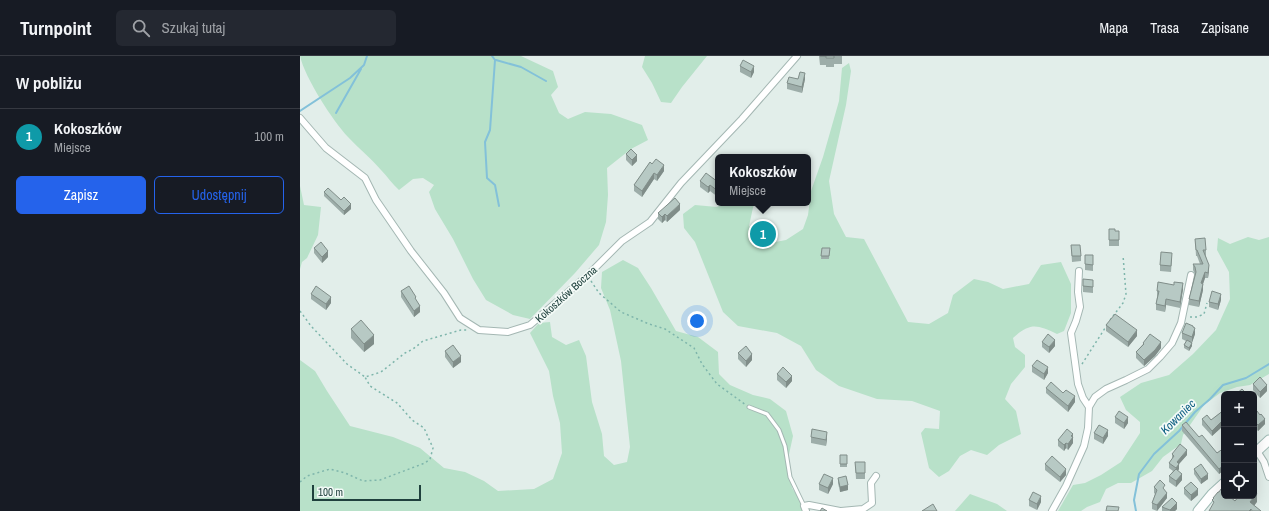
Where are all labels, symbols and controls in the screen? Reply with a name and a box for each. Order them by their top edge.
search box [116,10,396,46]
text: Turnpoint [20,15,92,41]
icon: search [130,17,152,39]
text: Szukaj tutaj [162,17,225,38]
text: Mapa [1099,19,1128,37]
text: Trasa [1150,19,1179,37]
text: Zapisane [1201,19,1249,37]
text: W pobliżu [16,71,82,94]
text: Kokoszków [54,118,122,139]
text: 1 [26,128,32,145]
text: 100 m [254,128,284,145]
text: Miejsce [54,139,91,156]
popup [715,154,811,206]
text: Kokoszków [729,161,797,182]
button: Zapisz [16,176,146,214]
button: Udostępnij [154,176,284,214]
text: Miejsce [729,182,766,199]
pin: 1 [750,219,776,249]
street label: Kokoszków Boczna [532,263,600,325]
your location [687,311,707,331]
map controls [1221,391,1257,499]
button: + [1221,391,1257,427]
water label: Kowaniec [1157,396,1199,438]
button: − [1221,427,1257,463]
button: locate [1221,463,1257,499]
scale bar [312,483,421,502]
text: 100 m [318,485,343,499]

